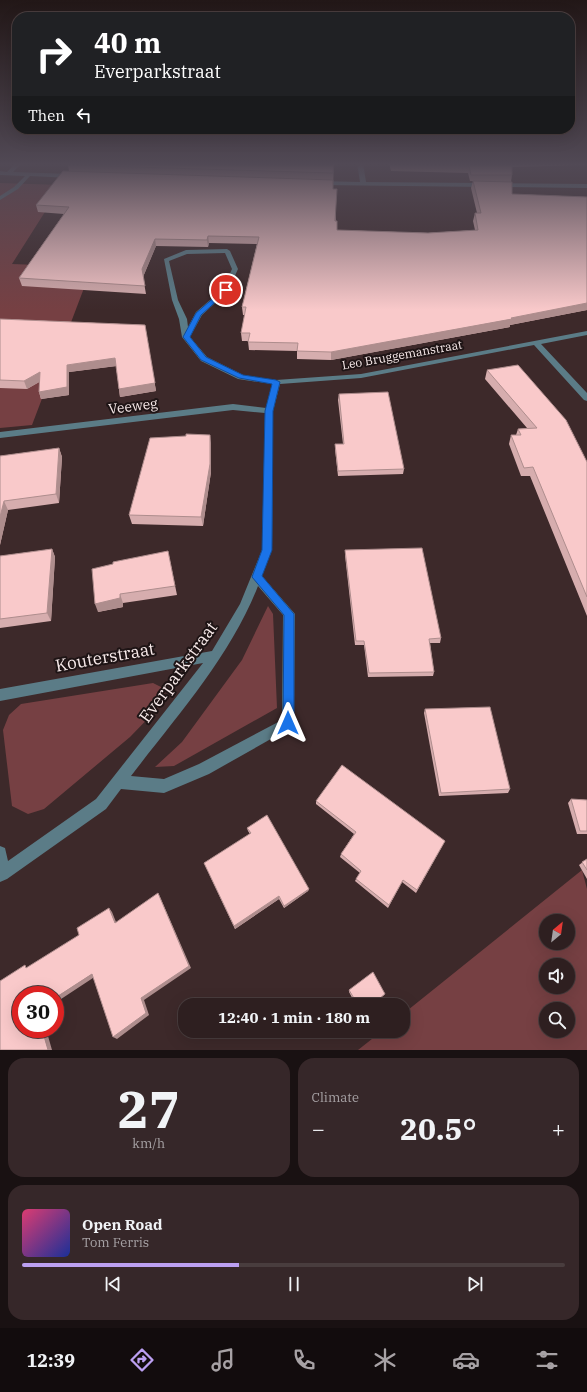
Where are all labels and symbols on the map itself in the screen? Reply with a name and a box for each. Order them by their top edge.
pin [209,273,243,307]
street label: Leo Bruggemanstraat [341,337,463,372]
street label: Veeweg [107,394,159,418]
street label: Everparkstraat [134,617,222,727]
street label: Kouterstraat [54,637,156,677]
position arrow [267,702,309,744]
north arrow [539,914,575,950]
speed limit sign: 30 [12,986,64,1038]

